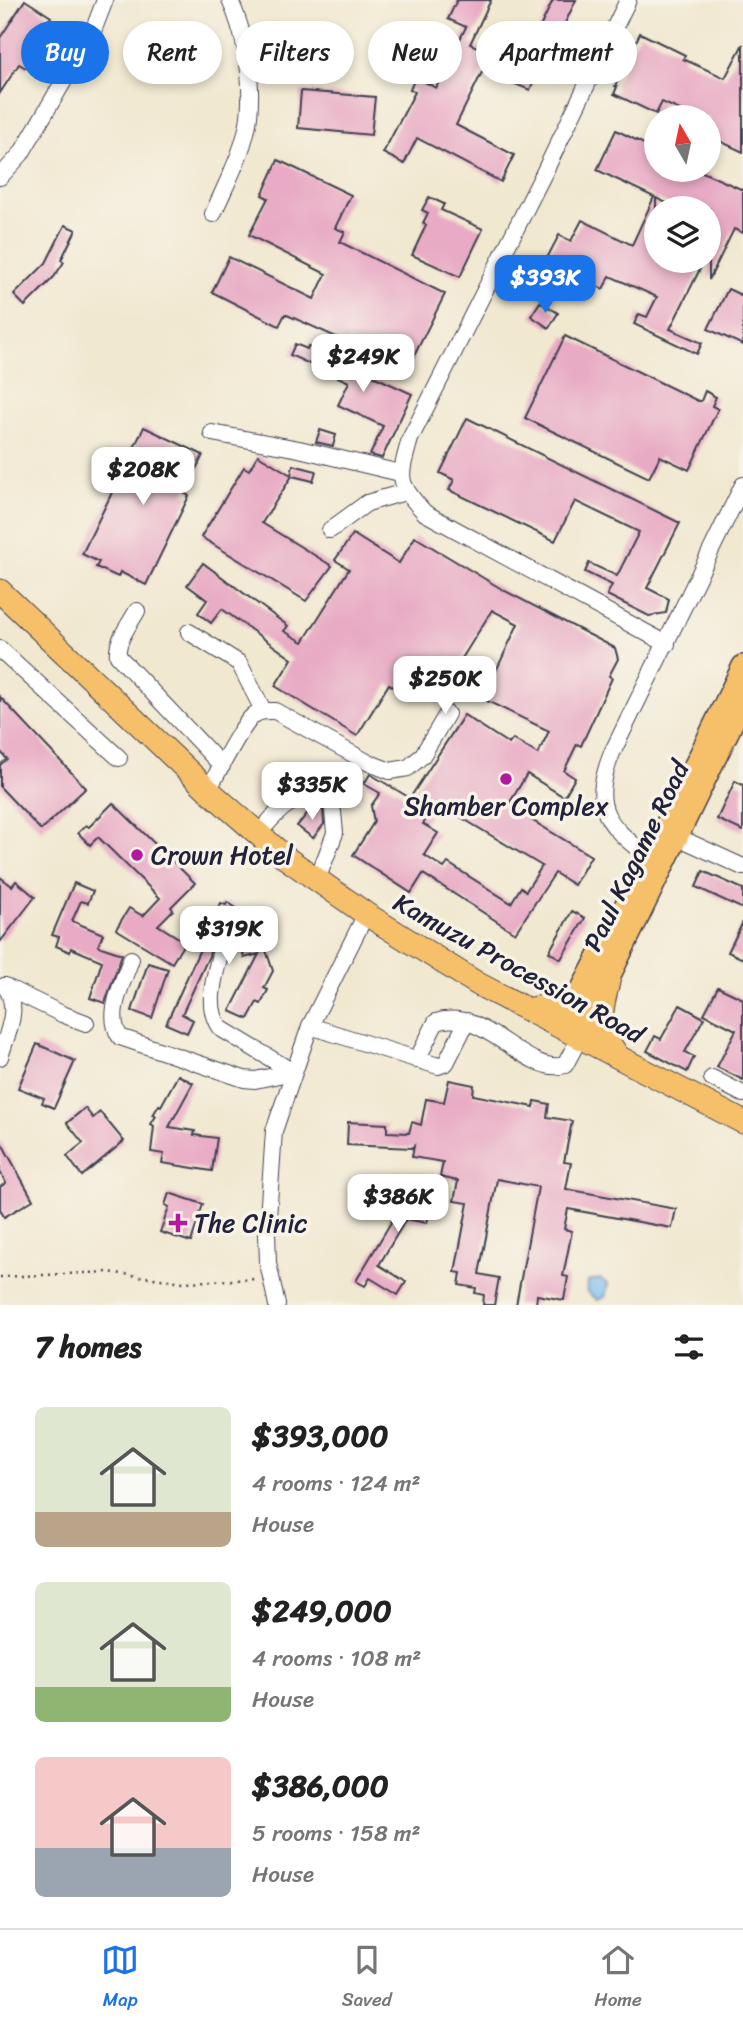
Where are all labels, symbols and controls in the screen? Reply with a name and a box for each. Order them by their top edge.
chip: Buy [21,21,109,84]
chip: Rent [123,21,222,84]
chip: Filters [236,21,354,84]
chip: New [368,21,462,84]
chip: Apartment [476,21,637,84]
north arrow [644,105,721,182]
map controls [644,105,721,273]
button: layers [644,196,721,273]
pin: $393K [496,256,594,315]
text: $393K [511,257,579,298]
pin: $249K [314,334,412,394]
text: $249K [327,336,399,377]
pin: $208K [94,448,192,507]
text: $208K [107,449,179,490]
pin: $250K [396,656,494,716]
text: $250K [409,658,481,699]
street label: Paul Kagame Road [570,751,703,959]
pin: $335K [263,762,361,822]
text: $335K [278,764,346,805]
marker: Shamber Complex [498,771,514,787]
place label: Shamber Complex [404,783,609,829]
place label: Crown Hotel [151,832,293,878]
marker: Crown Hotel [129,847,145,863]
street label: Kamuzu Procession Road [385,880,655,1057]
pin: $319K [180,906,278,966]
text: $319K [196,908,262,949]
pin: $386K [349,1174,447,1234]
text: $386K [363,1176,433,1217]
place label: The Clinic [194,1200,307,1246]
marker: The Clinic [168,1213,188,1233]
text: 7 homes [35,1320,142,1374]
icon: filters [670,1328,708,1366]
text: $393,000 [252,1409,389,1463]
icon: home [91,1435,175,1519]
text: 4 rooms · 124 m² [252,1463,421,1504]
text: House [252,1504,314,1545]
text: $249,000 [252,1584,392,1638]
icon: home [91,1610,175,1694]
text: 4 rooms · 108 m² [252,1638,421,1679]
text: House [252,1679,314,1720]
text: $386,000 [252,1759,389,1813]
icon: home [91,1785,175,1869]
text: 5 rooms · 158 m² [252,1813,421,1854]
text: House [252,1854,314,1895]
tab: Map [101,1941,139,2016]
tab: Saved [342,1941,392,2016]
tab: Home [594,1941,642,2016]

